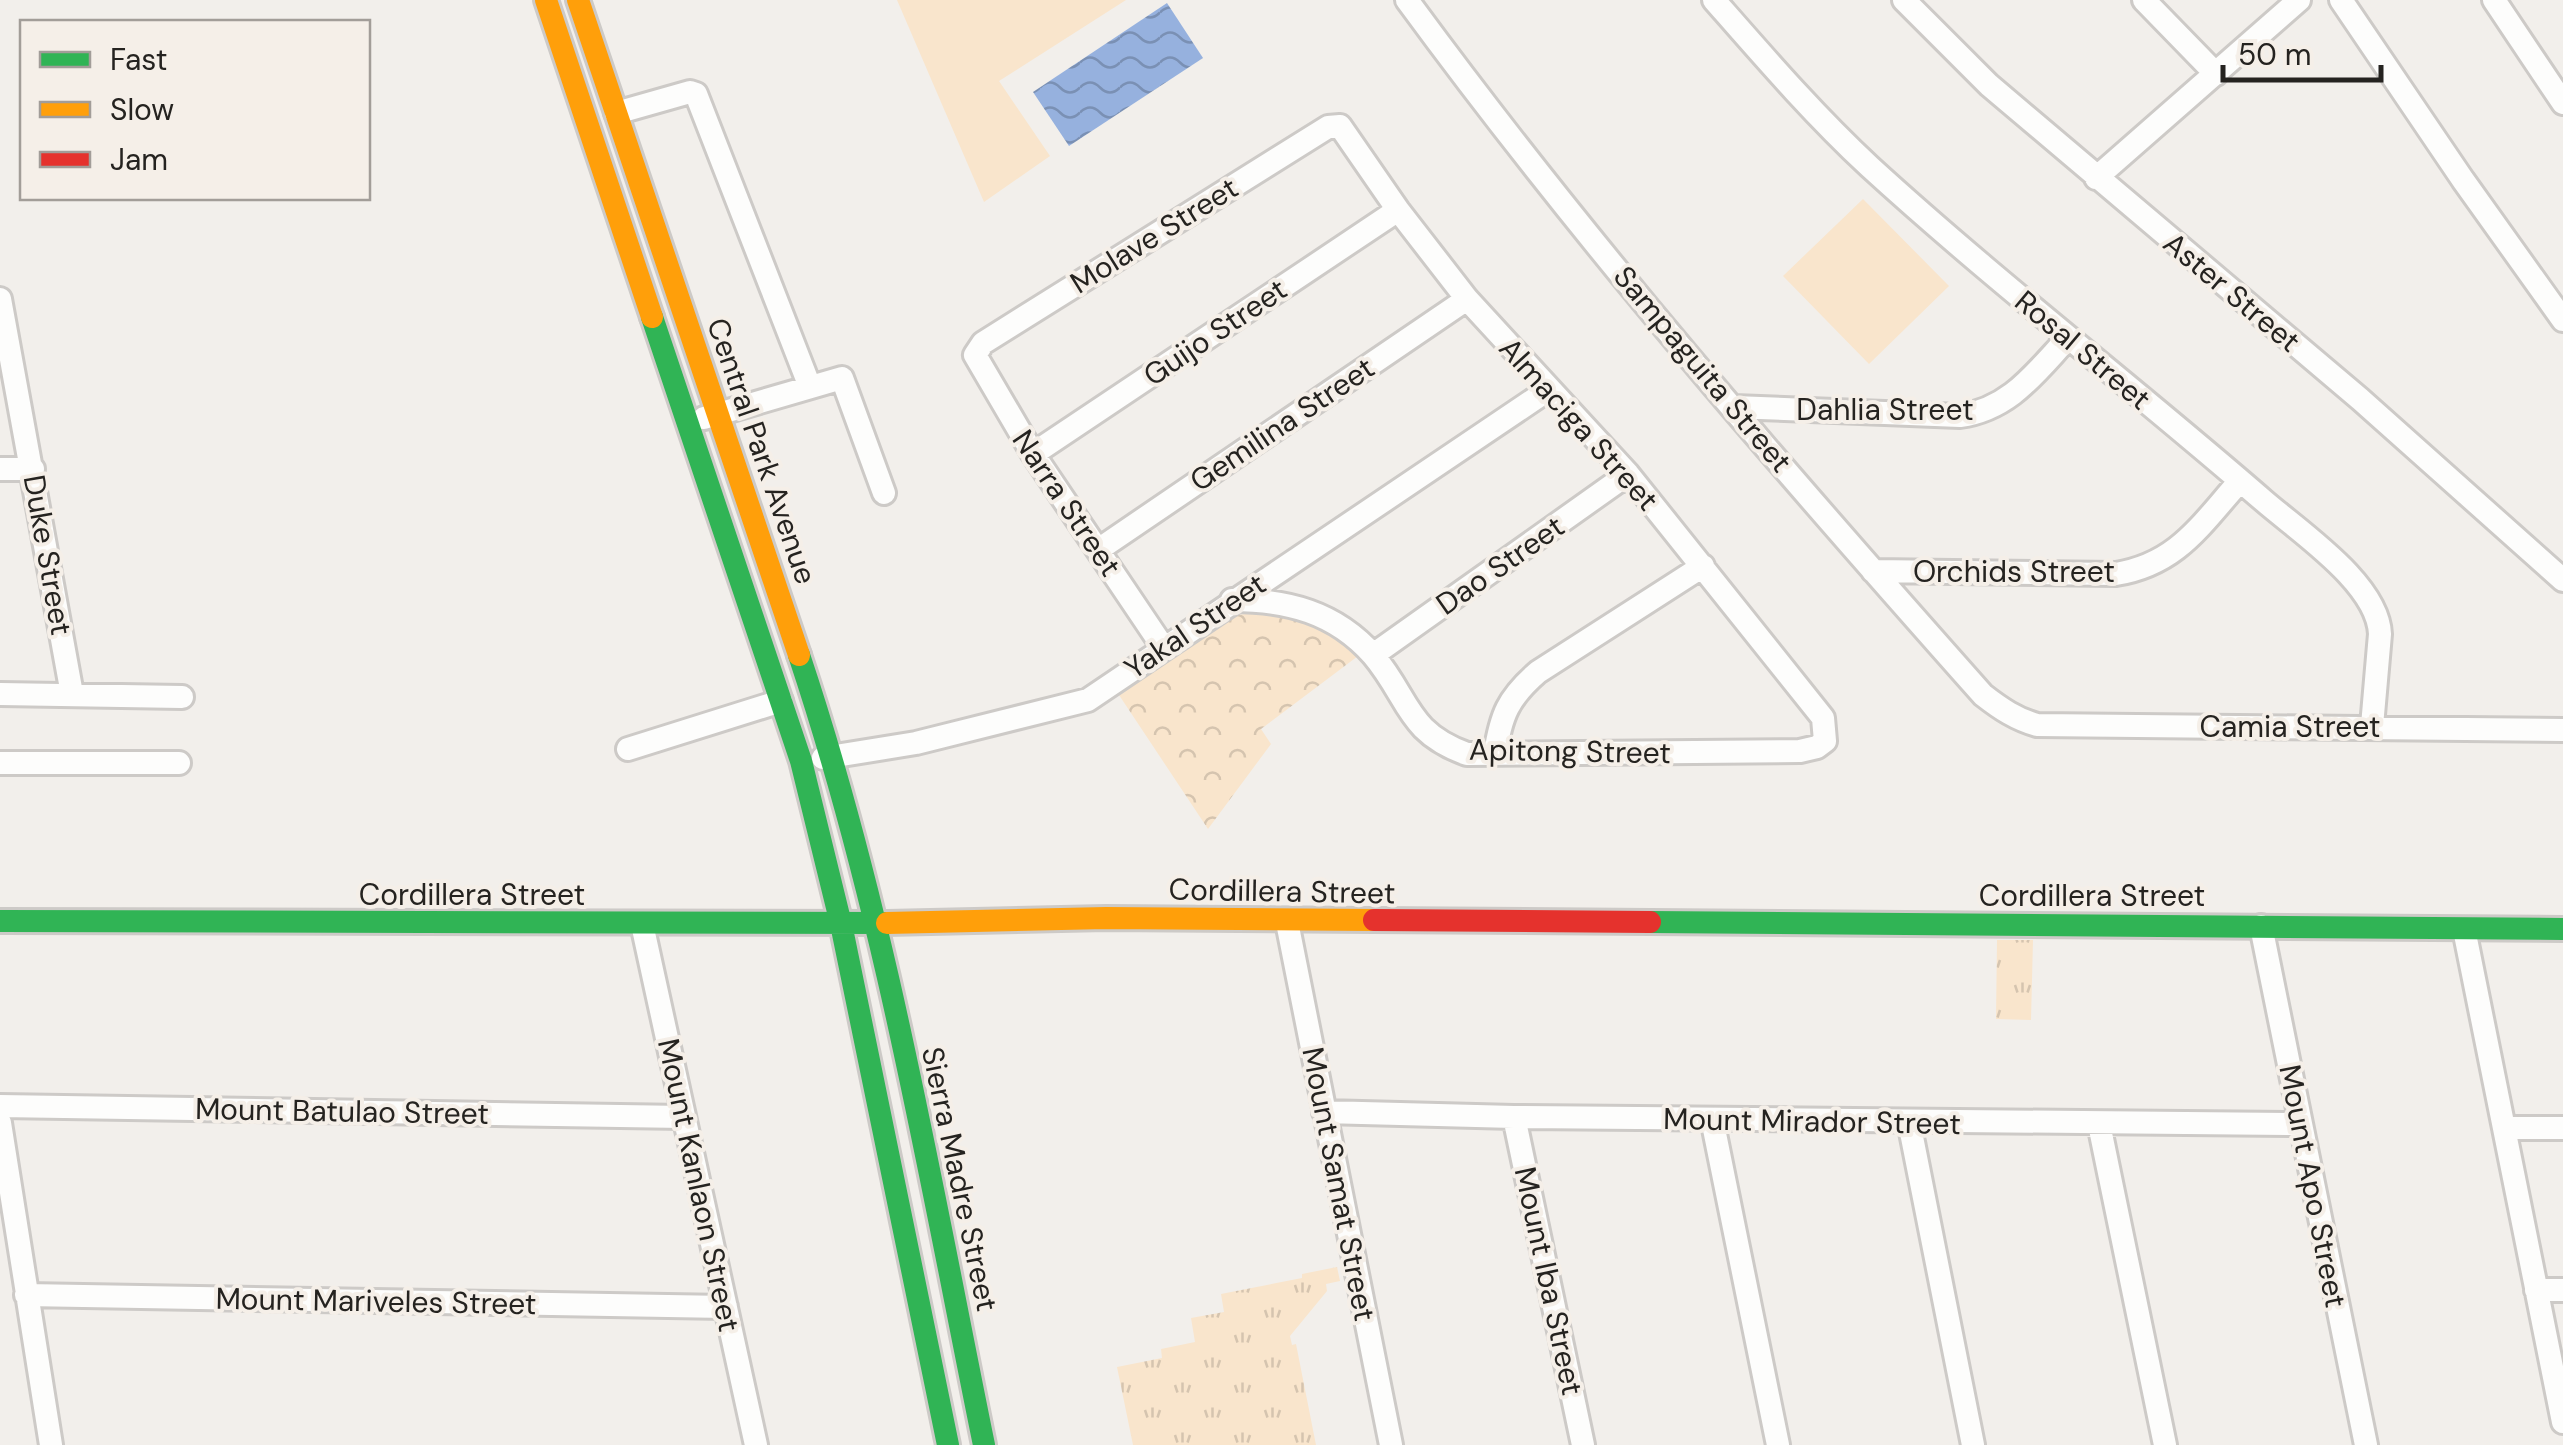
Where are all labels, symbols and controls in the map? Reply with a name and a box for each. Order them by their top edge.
legend [20,20,370,200]
scale bar [2223,20,2380,82]
text: 50 m [2238,35,2312,74]
text: Fast [110,40,168,79]
text: Slow [110,90,174,129]
text: Jam [110,140,168,179]
street label: Molave Street [1063,168,1245,302]
street label: Aster Street [2156,223,2308,361]
street label: Sampaguita Street [1605,258,1801,480]
street label: Guijo Street [1136,270,1294,394]
street label: Rosal Street [2007,282,2159,418]
street label: Central Park Avenue [698,313,826,589]
street label: Almaciga Street [1491,329,1667,519]
street label: Gemilina Street [1182,348,1382,500]
street label: Dahlia Street [1796,390,1974,429]
street label: Narra Street [1004,422,1130,584]
street label: Duke Street [15,472,81,638]
street label: Dao Street [1428,507,1572,623]
street label: Orchids Street [1913,552,2115,591]
street label: Yakal Street [1117,564,1273,688]
street label: Camia Street [2199,707,2381,746]
street label: Apitong Street [1469,730,1671,772]
street label: Cordillera Street [1168,870,1396,912]
street label: Cordillera Street [359,875,585,914]
street label: Cordillera Street [1979,876,2205,915]
street label: Mount Kanlaon Street [649,1035,749,1335]
street label: Sierra Madre Street [913,1043,1007,1315]
street label: Mount Samat Street [1293,1044,1385,1324]
street label: Mount Apo Street [2270,1061,2356,1311]
street label: Mount Batulao Street [195,1089,489,1133]
street label: Mount Mirador Street [1663,1099,1961,1143]
street label: Mount Iba Street [1506,1163,1592,1399]
street label: Mount Mariveles Street [215,1279,537,1323]

